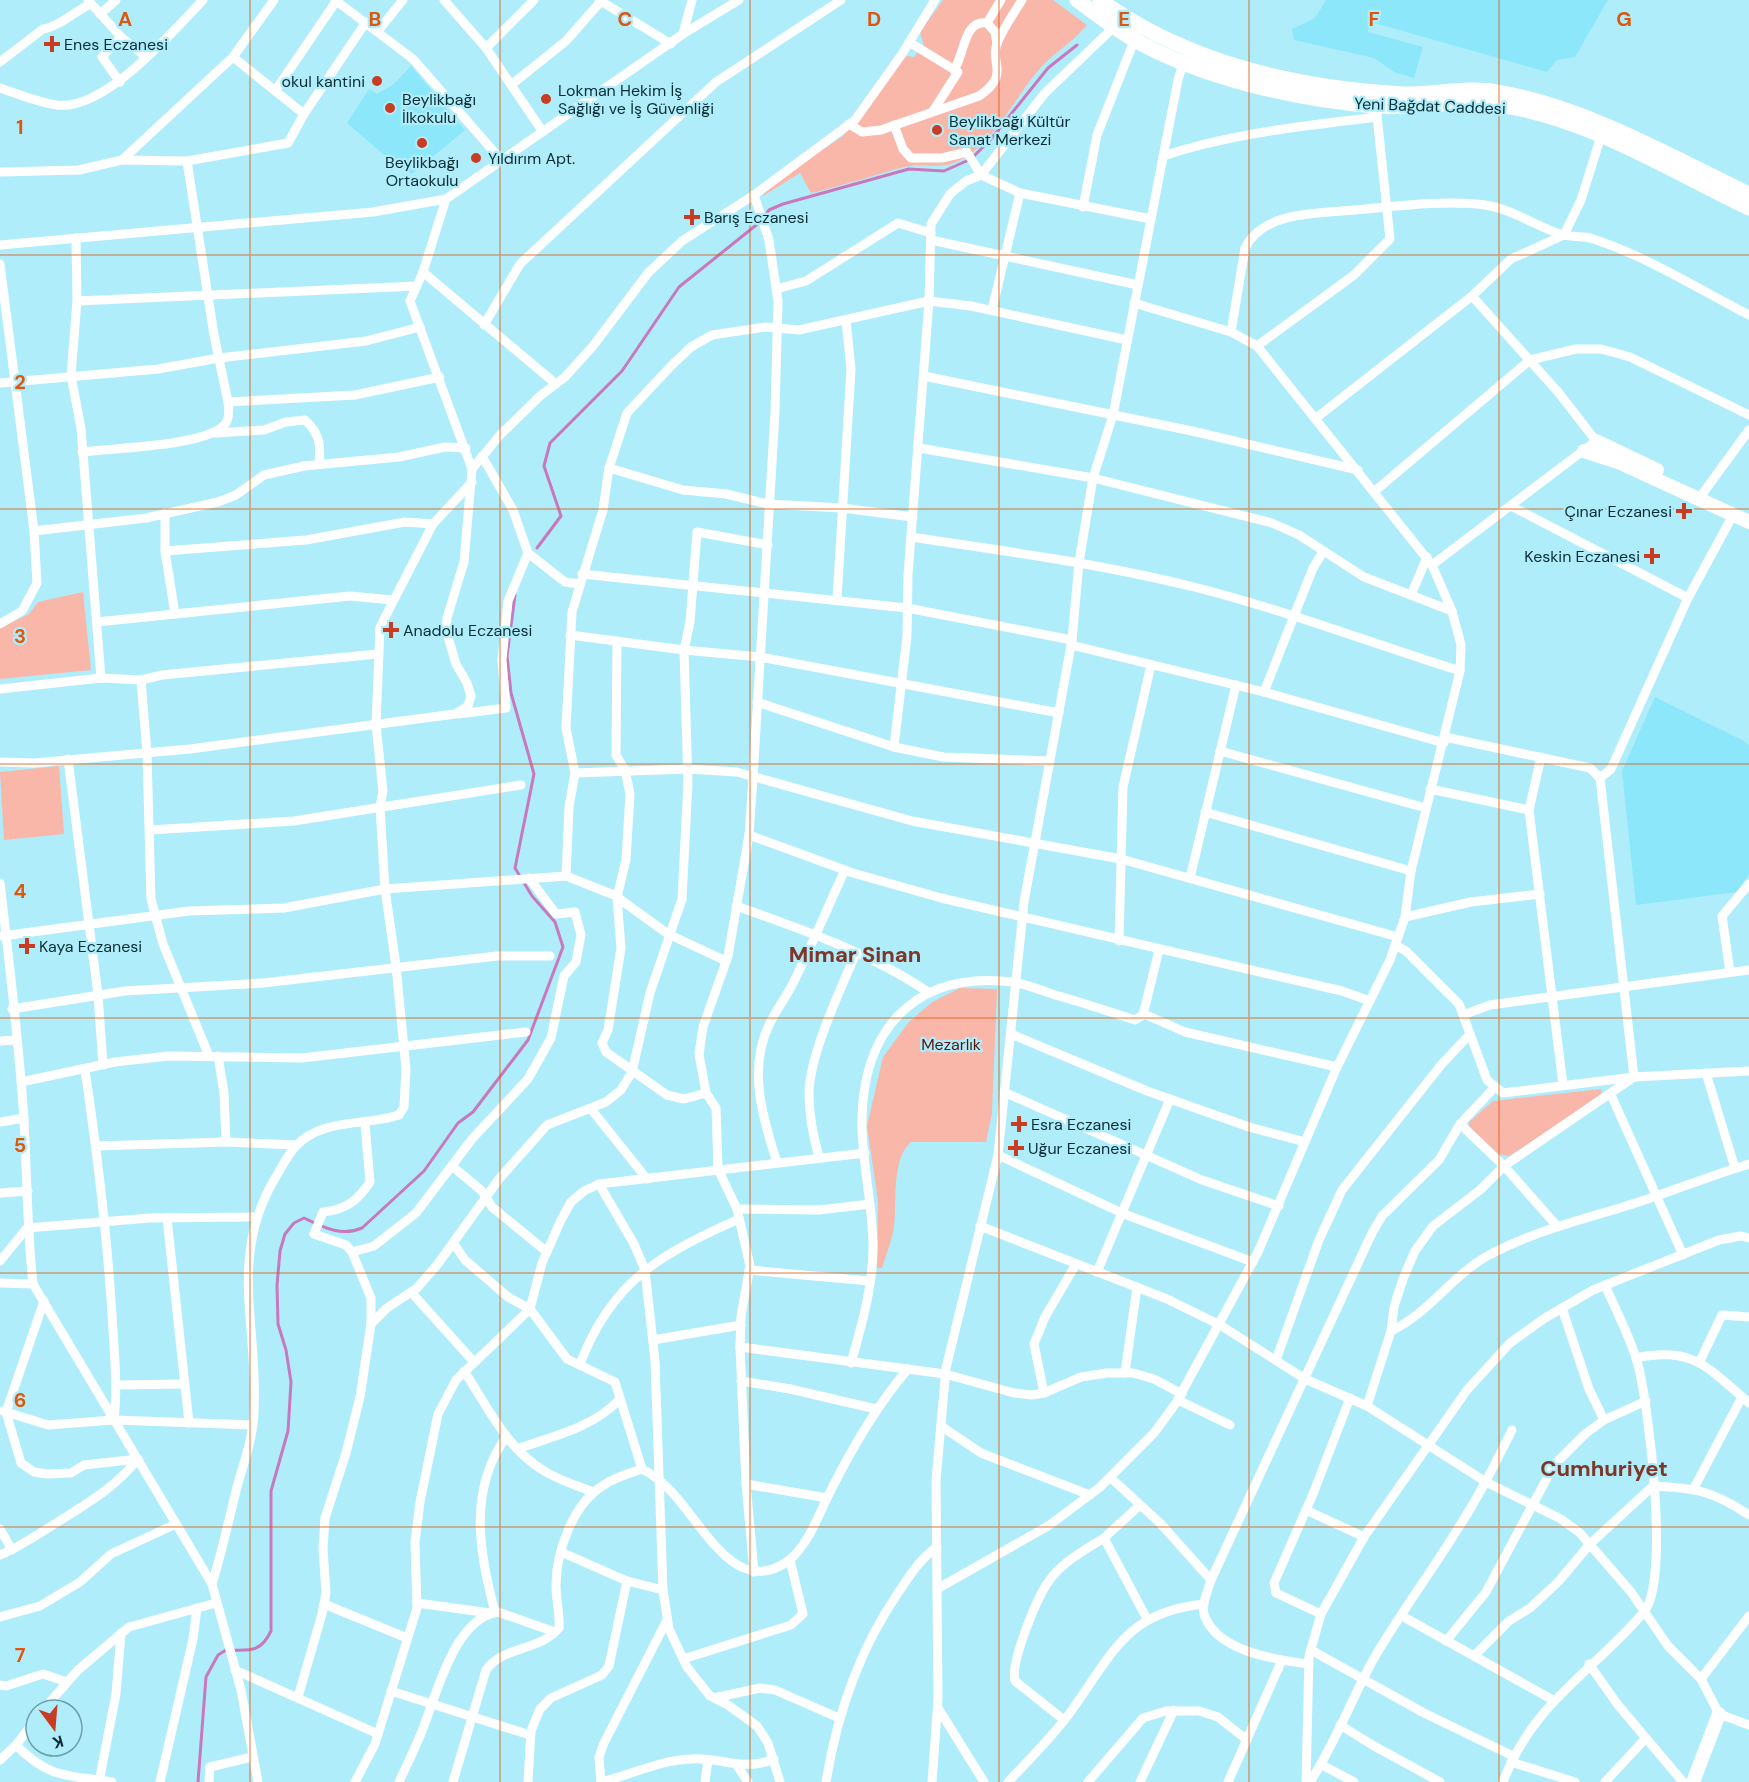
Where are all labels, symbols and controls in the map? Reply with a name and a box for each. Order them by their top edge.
text: A [118,6,132,32]
text: B [369,6,381,32]
text: C [618,6,632,32]
text: D [867,6,881,32]
text: E [1118,6,1130,32]
text: F [1368,6,1380,32]
text: G [1616,6,1632,32]
place label: Enes Eczanesi [64,34,168,55]
marker: Enes Eczanesi [45,37,59,51]
place label: okul kantini [281,71,365,92]
marker: okul kantini [370,74,384,88]
place label: Lokman Hekim İş Sağlığı ve İş Güvenliği [558,80,714,119]
place label: Beylikbağı İlkokulu [402,89,476,128]
marker: Lokman Hekim İş Sağlığı ve İş Güvenliği [539,92,553,106]
street label: Yeni Bağdat Caddesi [1354,93,1506,119]
marker: Beylikbağı İlkokulu [383,101,397,115]
place label: Beylikbağı Kültür Sanat Merkezi [949,111,1071,150]
text: 1 [16,114,24,140]
marker: Beylikbağı Kültür Sanat Merkezi [930,123,944,137]
marker: Beylikbağı Ortaokulu [415,136,429,150]
place label: Yıldırım Apt. [488,148,575,169]
marker: Yıldırım Apt. [469,151,483,165]
place label: Beylikbağı Ortaokulu [385,152,459,191]
place label: Barış Eczanesi [704,207,809,228]
marker: Barış Eczanesi [685,210,699,224]
text: 2 [14,369,26,395]
place label: Çınar Eczanesi [1565,501,1672,522]
marker: Çınar Eczanesi [1677,504,1691,518]
place label: Keskin Eczanesi [1524,546,1640,567]
marker: Keskin Eczanesi [1645,549,1659,563]
place label: Anadolu Eczanesi [403,620,532,641]
text: 3 [14,623,26,649]
marker: Anadolu Eczanesi [384,623,398,637]
text: 4 [14,878,27,904]
place label: Kaya Eczanesi [39,936,142,957]
marker: Kaya Eczanesi [20,939,34,953]
district label: Mimar Sinan [789,940,921,969]
park label: Mezarlık [921,1034,981,1055]
place label: Esra Eczanesi [1031,1114,1131,1135]
marker: Esra Eczanesi [1012,1117,1026,1131]
text: 5 [14,1132,26,1158]
place label: Uğur Eczanesi [1028,1138,1131,1159]
marker: Uğur Eczanesi [1009,1141,1023,1155]
text: 6 [14,1387,26,1413]
district label: Cumhuriyet [1540,1454,1668,1483]
text: 7 [15,1642,26,1668]
north arrow [24,1698,84,1758]
text: K [50,1730,66,1754]

